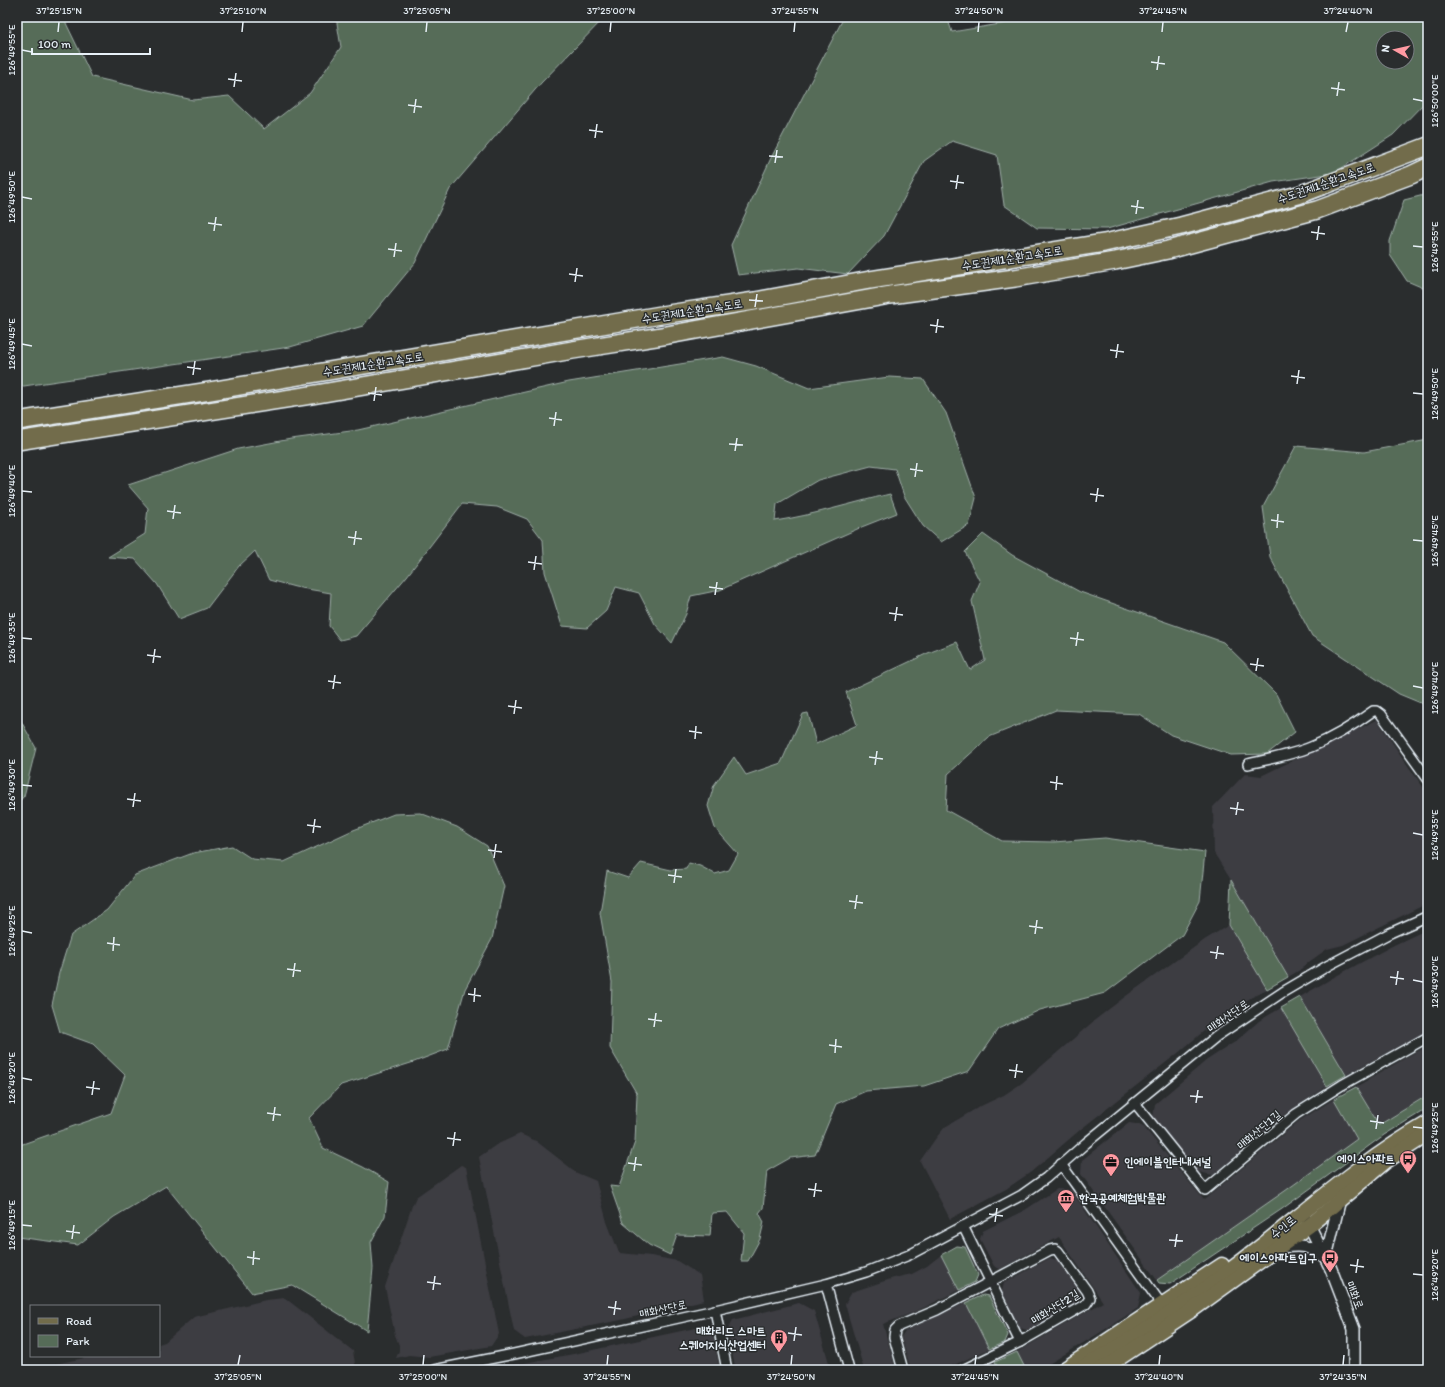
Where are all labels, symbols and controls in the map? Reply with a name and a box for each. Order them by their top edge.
text: 37°25'15"N [36,4,82,17]
text: 37°25'10"N [220,4,267,17]
text: 37°25'05"N [403,4,451,17]
text: 37°25'00"N [587,4,635,17]
text: 37°24'55"N [771,4,819,17]
text: 37°24'50"N [955,4,1003,17]
text: 37°24'45"N [1139,4,1187,17]
text: 37°24'40"N [1323,4,1373,17]
text: 126°49'55"E [5,24,18,75]
scale bar [32,30,150,56]
north arrow [1375,30,1415,70]
text: 100 m [38,37,71,51]
text: N [1379,44,1393,53]
text: 126°50'00"E [1428,74,1441,127]
street label: 수도권제1순환고속도로 [1275,160,1377,206]
text: 126°49'50"E [5,171,18,223]
text: 126°49'55"E [1428,221,1441,272]
street label: 수도권제1순환고속도로 [960,243,1064,273]
street label: 수도권제1순환고속도로 [640,296,744,326]
text: 126°49'45"E [5,318,18,370]
street label: 수도권제1순환고속도로 [321,349,425,379]
text: 126°49'50"E [1428,368,1441,420]
text: 126°49'40"E [5,464,18,517]
text: 126°49'45"E [1428,515,1441,567]
text: 126°49'35"E [5,612,18,664]
text: 126°49'40"E [1428,661,1441,714]
text: 126°49'30"E [5,759,18,811]
text: 126°49'35"E [1428,809,1441,861]
text: 126°49'25"E [5,905,18,956]
text: 126°49'30"E [1428,956,1441,1008]
street label: 매화산단로 [1204,996,1252,1036]
text: 126°49'20"E [5,1052,18,1104]
text: 126°49'25"E [1428,1102,1441,1153]
street label: 매화산단1길 [1234,1107,1284,1153]
bus stop icon: 에이스아파트 [1398,1149,1418,1174]
office icon: 인에이블인터내셔널 [1101,1152,1121,1177]
place label: 에이스아파트 [1336,1152,1395,1166]
place label: 인에이블인터내셔널 [1124,1155,1211,1169]
museum icon: 한국공예체험박물관 [1056,1188,1076,1213]
place label: 한국공예체험박물관 [1078,1191,1166,1205]
text: 126°49'15"E [5,1199,18,1250]
street label: 수인로 [1267,1212,1299,1242]
bus stop icon: 에이스아파트입구 [1320,1248,1340,1273]
text: 126°49'20"E [1428,1249,1441,1301]
place label: 에이스아파트입구 [1239,1251,1317,1265]
street label: 매화로 [1343,1279,1367,1311]
street label: 매화산단2길 [1028,1286,1082,1327]
street label: 매화산단로 [638,1297,688,1321]
legend [30,1305,160,1357]
text: Road [66,1314,92,1328]
place label: 매화리드 스마트 스퀘어지식산업센터 [679,1324,766,1352]
building icon: 매화리드 스마트 스퀘어지식산업센터 [769,1328,789,1353]
text: Park [66,1334,90,1348]
text: 37°25'05"N [214,1370,262,1383]
text: 37°25'00"N [399,1370,447,1383]
text: 37°24'55"N [583,1370,631,1383]
text: 37°24'50"N [767,1370,815,1383]
text: 37°24'45"N [951,1370,999,1383]
text: 37°24'40"N [1134,1370,1184,1383]
text: 37°24'35"N [1319,1370,1367,1383]

